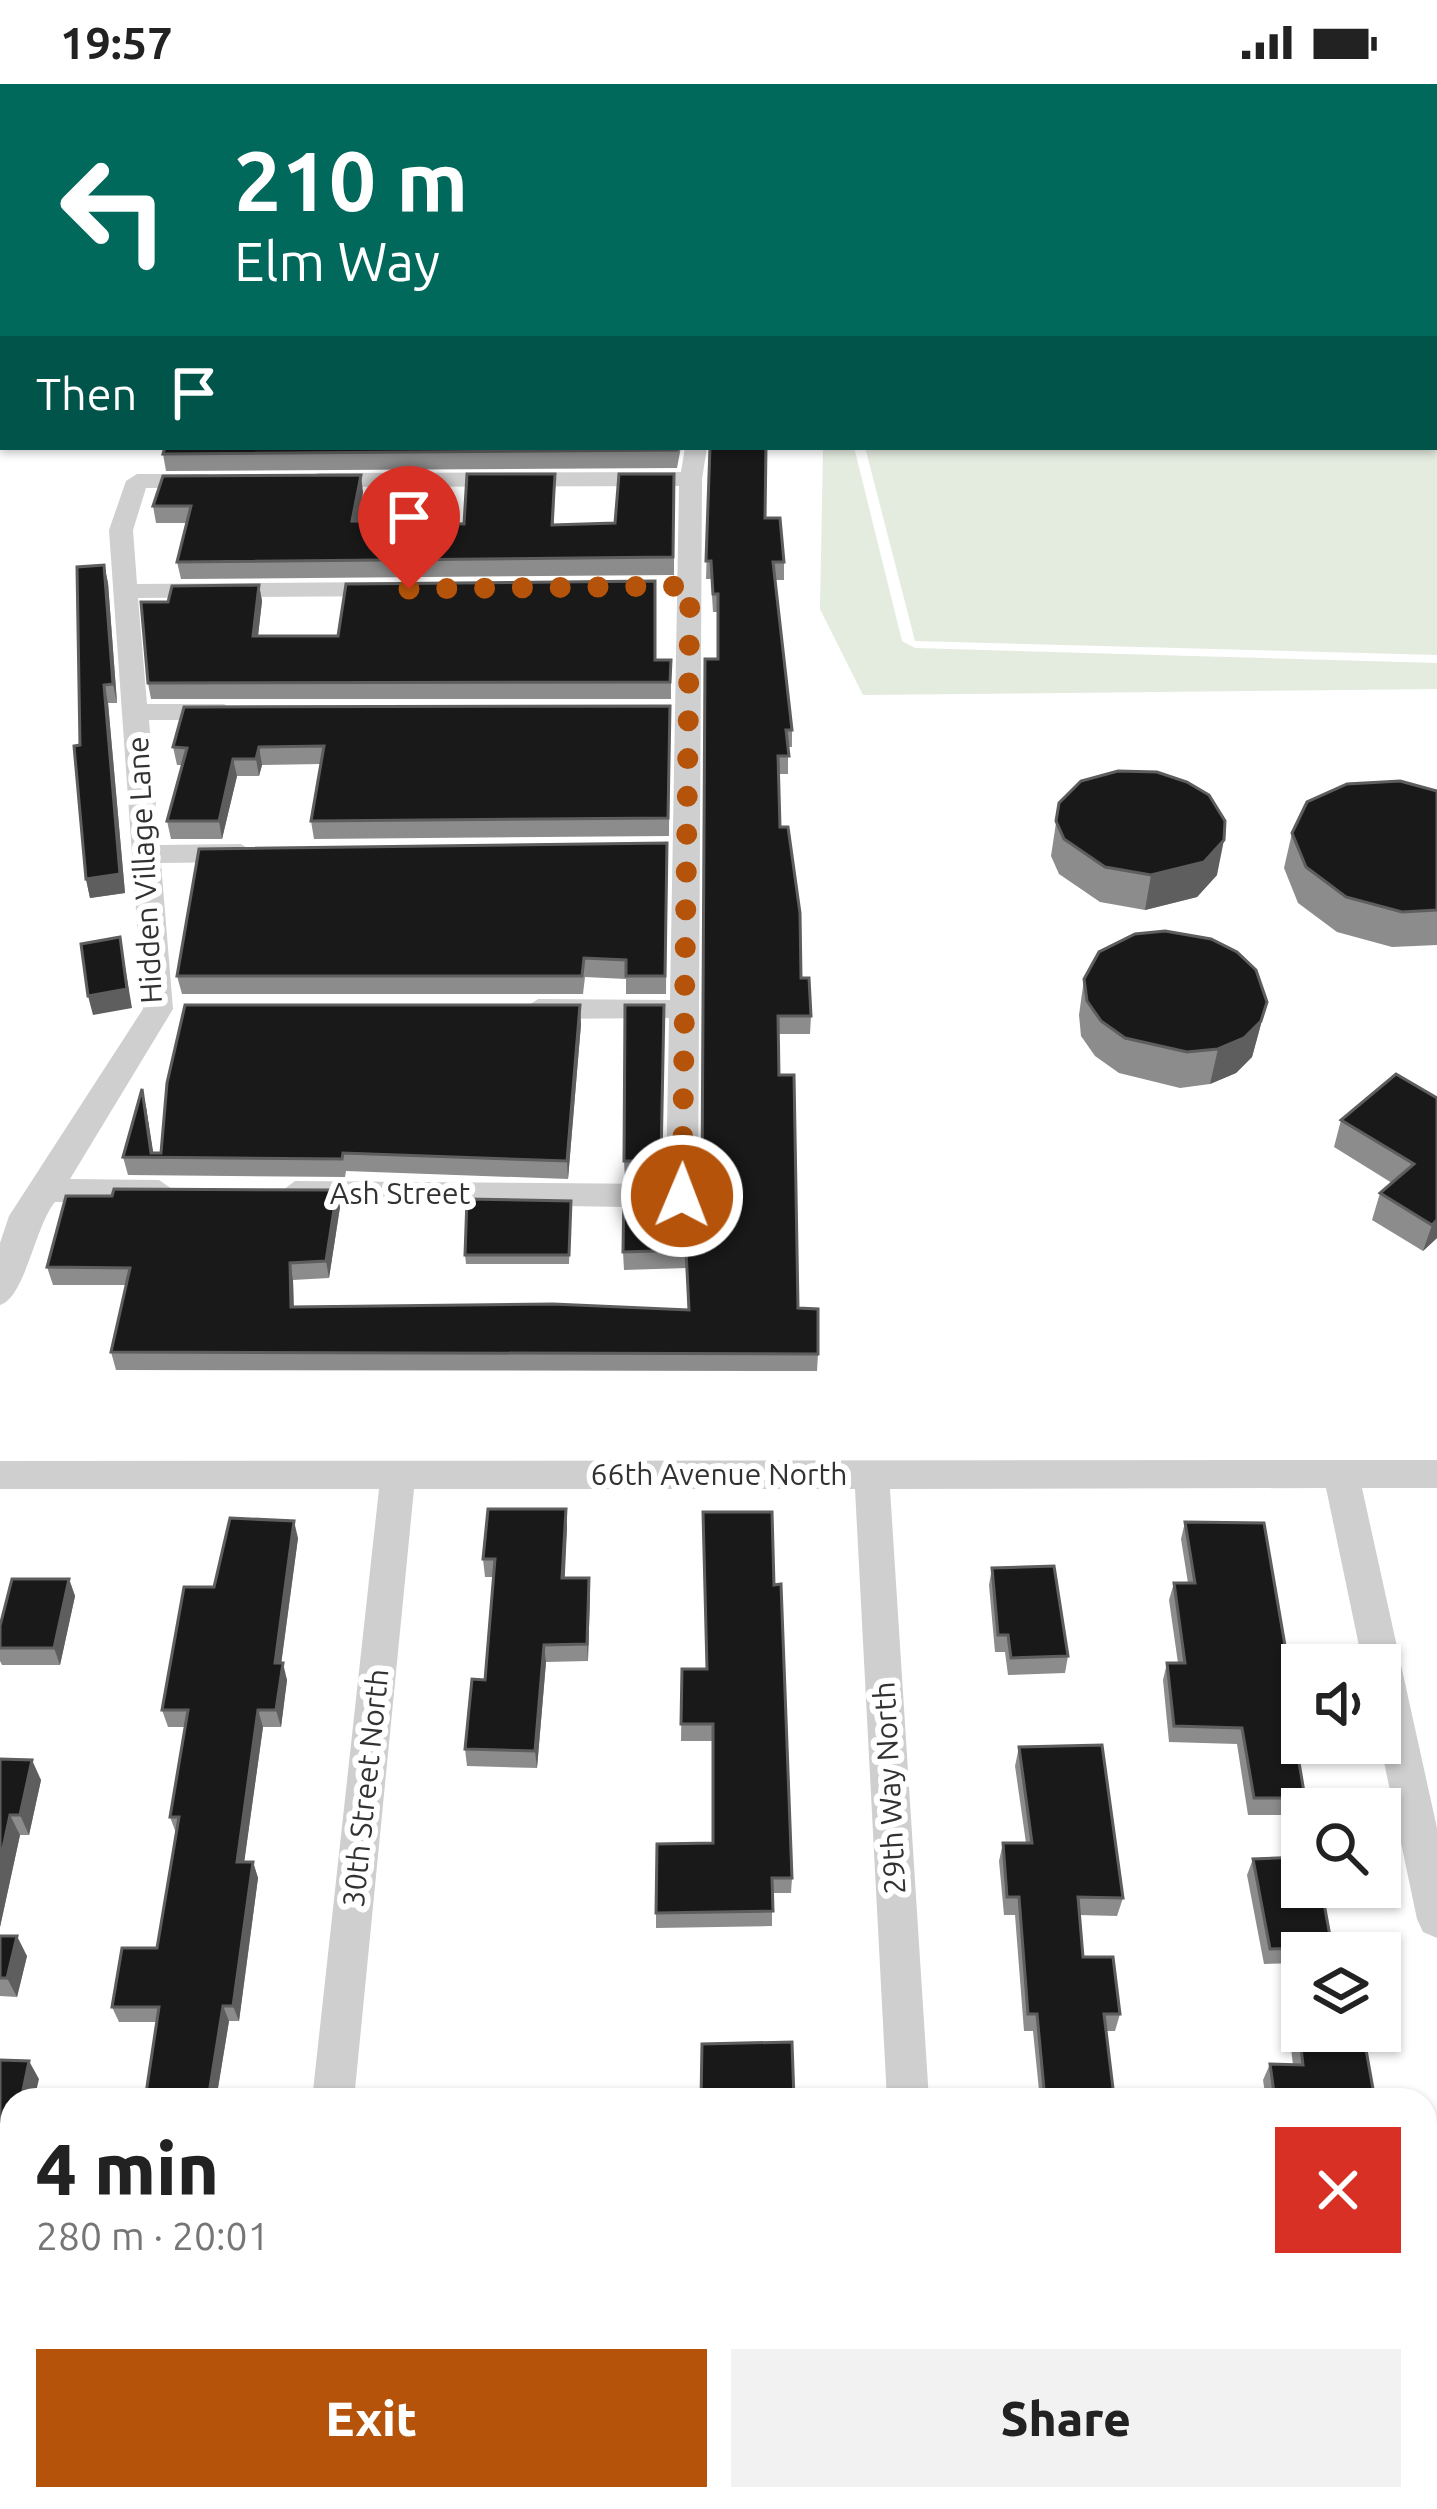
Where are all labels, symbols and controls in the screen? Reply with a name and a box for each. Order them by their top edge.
text: 19:57 [60,17,173,68]
icon: left [36,132,192,288]
text: 210 m [234,133,468,227]
text: Elm Way [234,231,440,291]
icon: arrive [161,360,227,426]
text: Then [36,368,137,419]
pin [358,466,460,589]
icon: arrive [376,484,442,550]
street label: Hidden Village Lane [120,736,168,1004]
position arrow [619,1133,745,1259]
street label: Ash Street [330,1176,471,1210]
street label: 66th Avenue North [591,1457,847,1491]
map controls [1281,1644,1401,2052]
button: sound [1281,1644,1401,1764]
street label: 30th Street North [336,1667,394,1909]
street label: 29th Way North [866,1681,912,1895]
button: search [1281,1788,1401,1908]
button: layers [1281,1932,1401,2052]
button: close [1275,2127,1401,2253]
text: 4 min [36,2128,219,2209]
text: 280 m · 20:01 [36,2214,270,2257]
button: Exit [36,2349,707,2487]
button: Share [731,2349,1401,2487]

